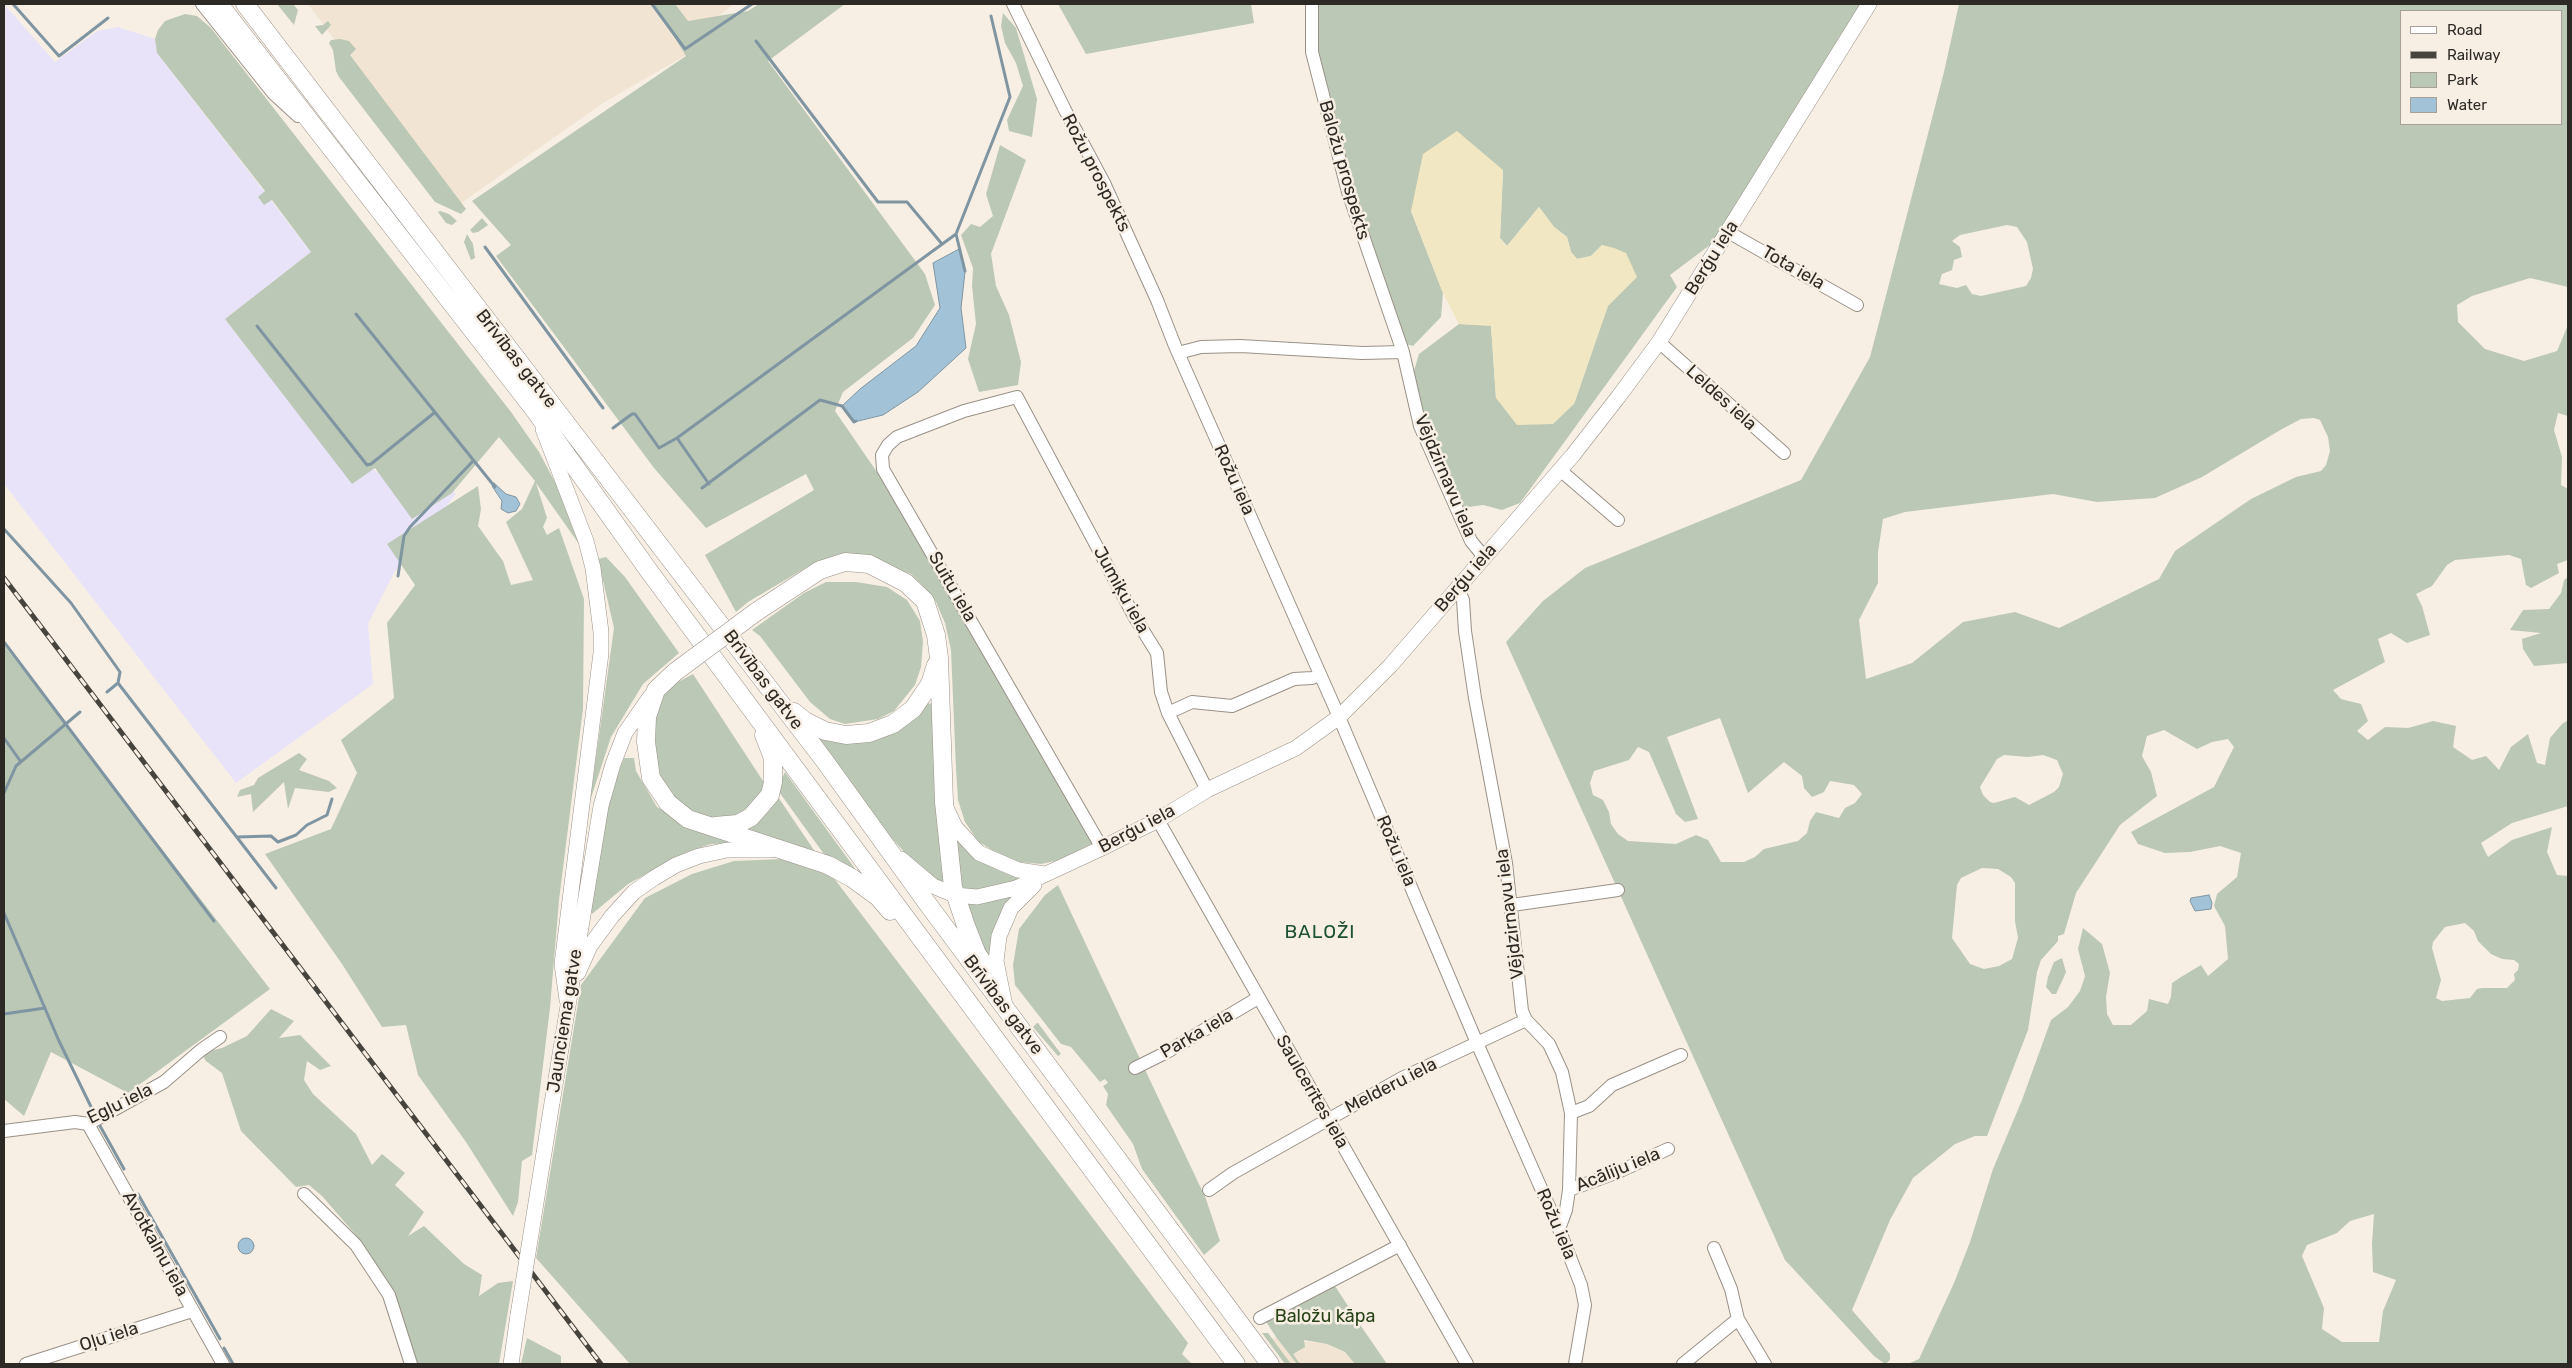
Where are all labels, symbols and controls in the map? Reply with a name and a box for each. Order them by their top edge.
legend [2400,10,2562,125]
text: Road [2447,21,2483,39]
text: Railway [2447,46,2501,64]
text: Park [2447,71,2478,89]
text: Water [2447,96,2487,114]
street label: Baložu prospekts [1314,98,1374,242]
street label: Rožu prospekts [1057,110,1135,236]
street label: Berģu iela [1681,217,1743,299]
street label: Tota iela [1758,241,1828,295]
street label: Brīvības gatve [471,305,561,413]
street label: Leldes iela [1681,361,1761,435]
street label: Vējdzirnavu iela [1409,411,1481,541]
street label: Rožu iela [1209,441,1259,519]
street label: Berģu iela [1430,539,1502,617]
street label: Jumiķu iela [1088,543,1154,637]
street label: Suitu iela [923,548,981,626]
street label: Brīvības gatve [719,626,807,734]
street label: Berģu iela [1095,800,1179,858]
street label: Rožu iela [1371,812,1421,890]
street label: Vējdzirnavu iela [1491,848,1529,980]
district label: BALOŽI [1284,922,1356,944]
street label: Jaunciema gatve [543,948,587,1094]
street label: Brīvības gatve [959,951,1047,1059]
street label: Parka iela [1157,1005,1237,1063]
street label: Saulcerītes iela [1271,1032,1353,1152]
street label: Melderu iela [1341,1054,1441,1118]
street label: Egļu iela [84,1079,156,1129]
street label: Acāliju iela [1573,1143,1663,1197]
street label: Rožu iela [1531,1185,1581,1263]
street label: Avotkalnu iela [117,1188,193,1300]
park label: Baložu kāpa [1275,1306,1375,1328]
street label: Oļu iela [77,1317,141,1357]

